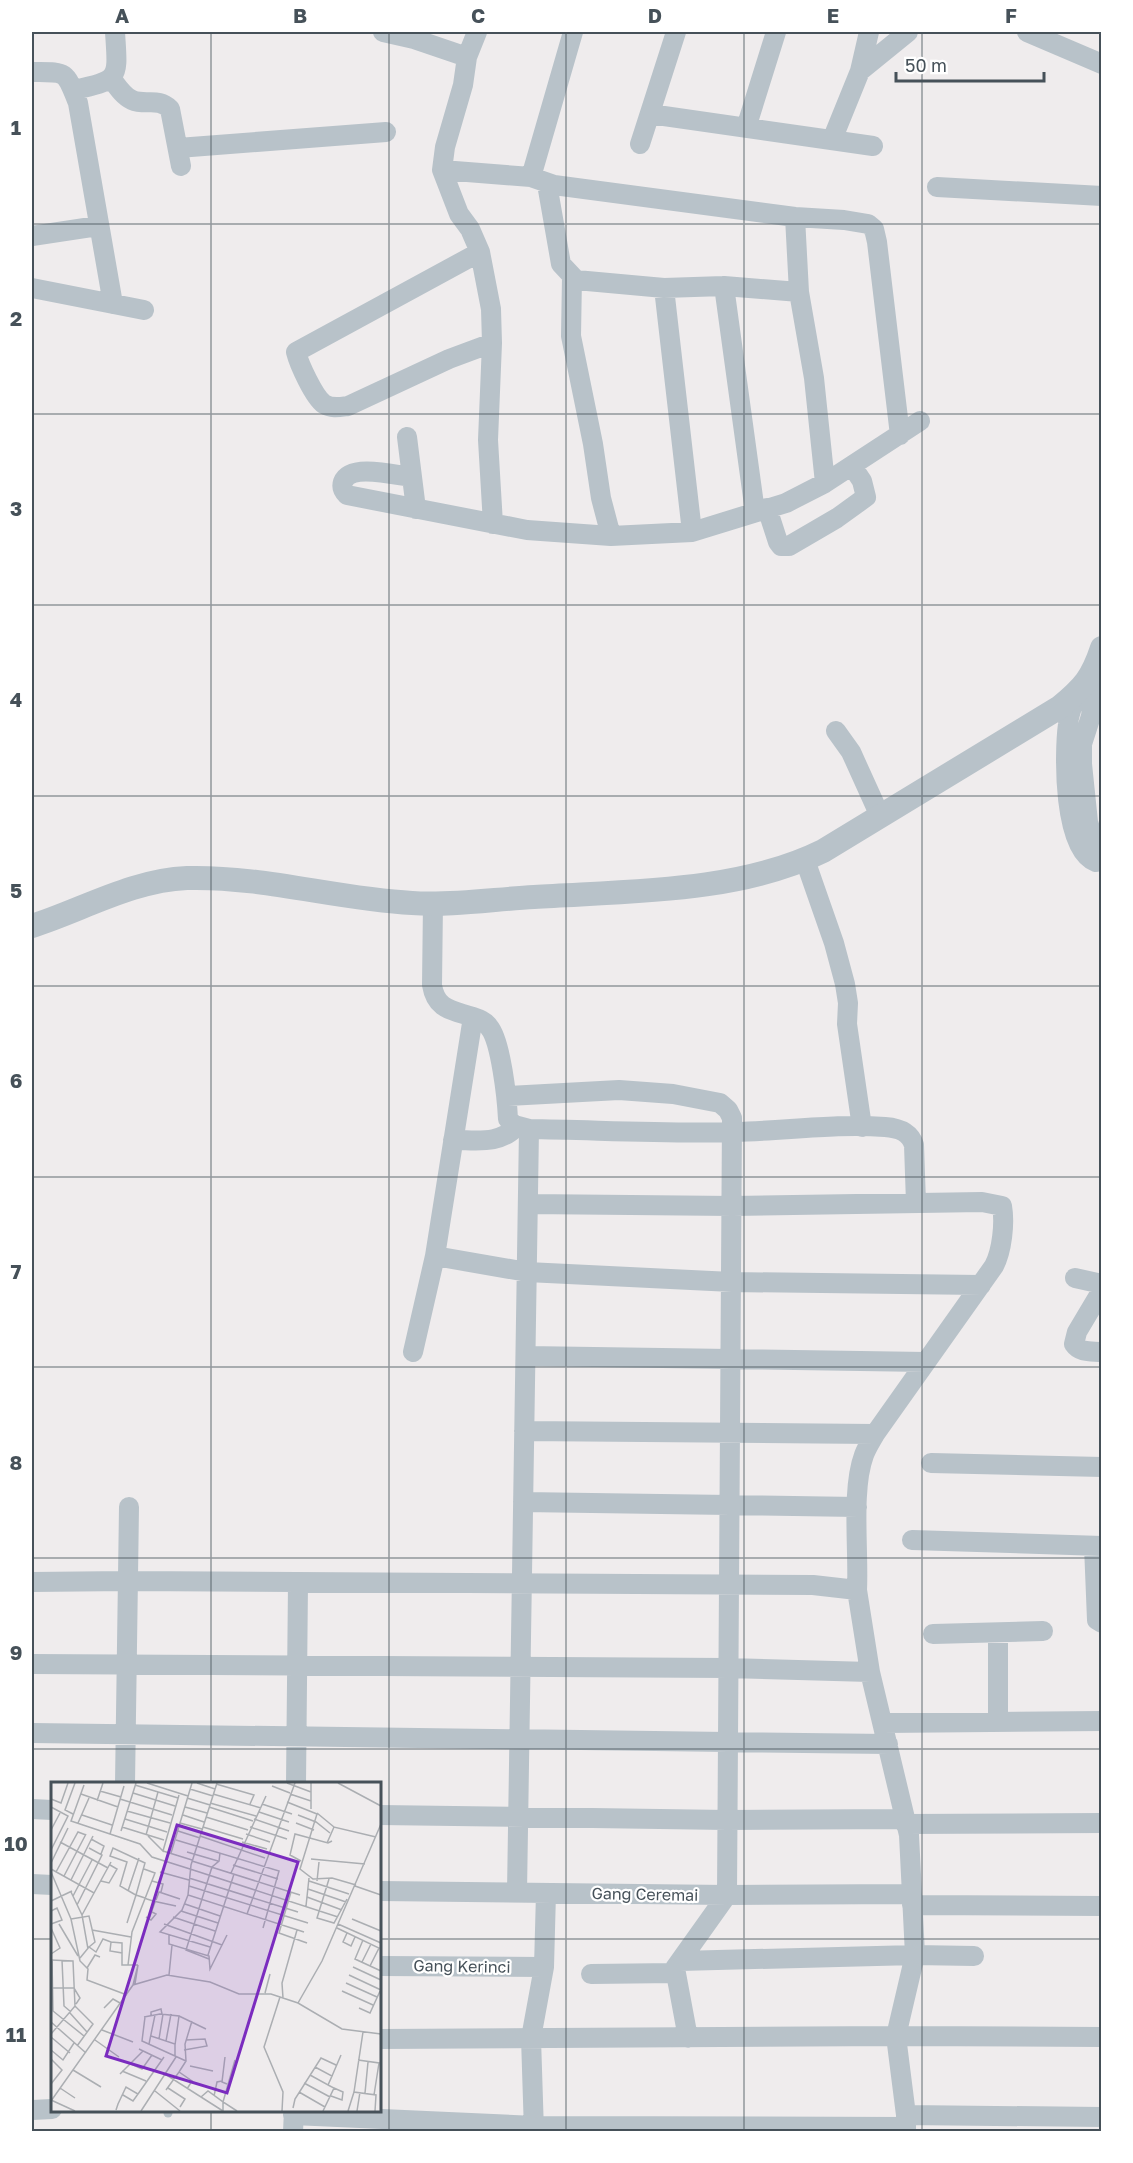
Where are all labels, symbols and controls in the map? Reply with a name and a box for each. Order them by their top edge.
text: A [115,3,129,27]
text: B [293,3,307,27]
text: C [471,3,485,27]
text: D [648,3,662,27]
text: E [827,3,839,27]
text: F [1005,3,1017,27]
scale bar [896,45,1044,83]
text: 50 m [905,54,947,76]
text: 1 [11,115,21,139]
text: 2 [10,306,22,330]
text: 3 [10,496,22,520]
text: 4 [10,687,22,711]
text: 5 [10,878,22,902]
text: 6 [10,1068,22,1092]
text: 7 [11,1259,22,1283]
text: 8 [10,1450,22,1474]
text: 9 [10,1640,22,1664]
inset map [51,1782,381,2112]
text: 10 [4,1831,28,1855]
street label: Gang Ceremai [591,1883,699,1905]
street label: Gang Kerinci [413,1955,511,1977]
text: 11 [6,2022,26,2046]

